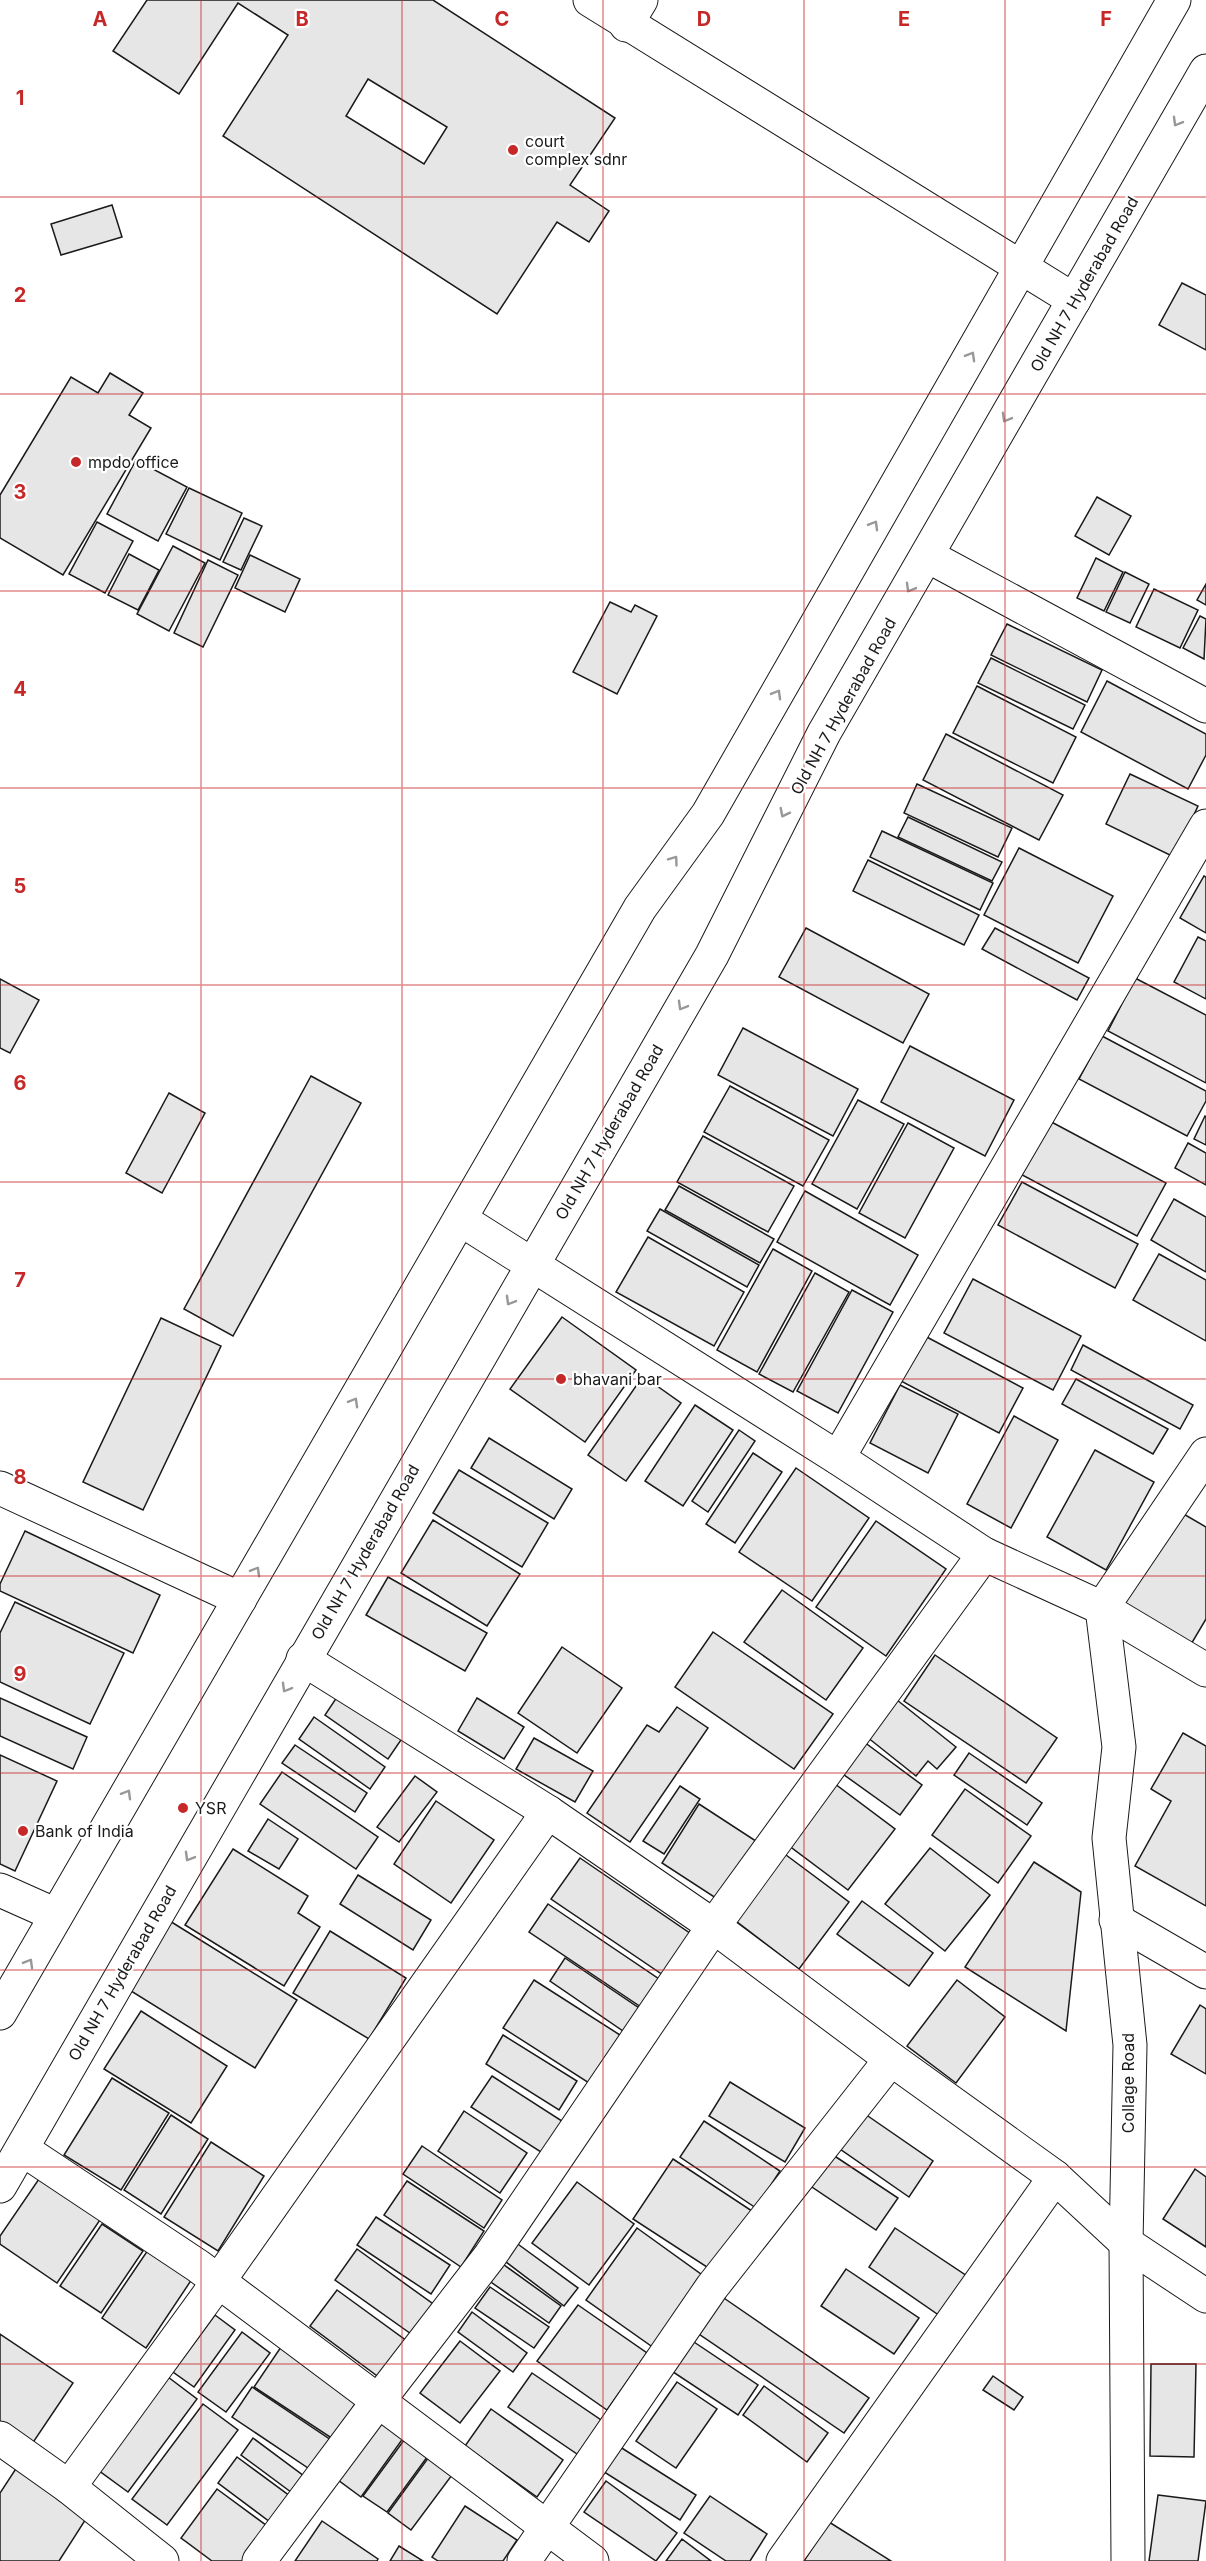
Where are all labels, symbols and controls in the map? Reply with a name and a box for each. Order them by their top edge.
text: A [93,7,108,31]
text: B [295,7,309,31]
text: C [495,7,509,31]
text: D [697,7,711,31]
text: E [898,7,910,31]
text: F [1100,7,1112,31]
text: 1 [16,86,24,110]
one-way arrow [1173,116,1184,126]
place label: court complex sdnr [525,131,627,169]
marker: court complex sdnr [506,143,520,157]
street label: Old NH 7 Hyderabad Road [1026,193,1142,375]
text: 2 [14,283,26,307]
one-way arrow [964,352,975,362]
one-way arrow [1002,412,1014,422]
place label: mpdo office [88,452,179,472]
marker: mpdo office [69,455,83,469]
text: 3 [14,480,26,504]
one-way arrow [867,521,878,531]
one-way arrow [905,581,917,592]
street label: Old NH 7 Hyderabad Road [786,614,900,798]
text: 4 [13,677,27,701]
one-way arrow [769,690,781,700]
one-way arrow [780,806,791,817]
one-way arrow [667,856,678,867]
text: 5 [14,874,26,898]
one-way arrow [678,1000,689,1010]
street label: Old NH 7 Hyderabad Road [551,1041,667,1223]
text: 6 [14,1071,27,1095]
text: 7 [14,1268,26,1292]
one-way arrow [506,1295,518,1305]
place label: bhavani bar [573,1369,662,1389]
marker: bhavani bar [554,1372,568,1386]
one-way arrow [347,1398,358,1408]
street label: Old NH 7 Hyderabad Road [307,1461,423,1643]
text: 8 [13,1465,27,1489]
one-way arrow [249,1567,261,1577]
text: 9 [14,1662,27,1686]
one-way arrow [282,1682,293,1692]
one-way arrow [120,1790,131,1800]
place label: YSR [195,1798,226,1818]
marker: YSR [176,1801,190,1815]
place label: Bank of India [35,1821,134,1841]
marker: Bank of India [16,1824,30,1838]
one-way arrow [185,1851,196,1861]
street label: Old NH 7 Hyderabad Road [64,1882,180,2064]
one-way arrow [22,1959,33,1969]
street label: Collage Road [1118,2033,1138,2133]

